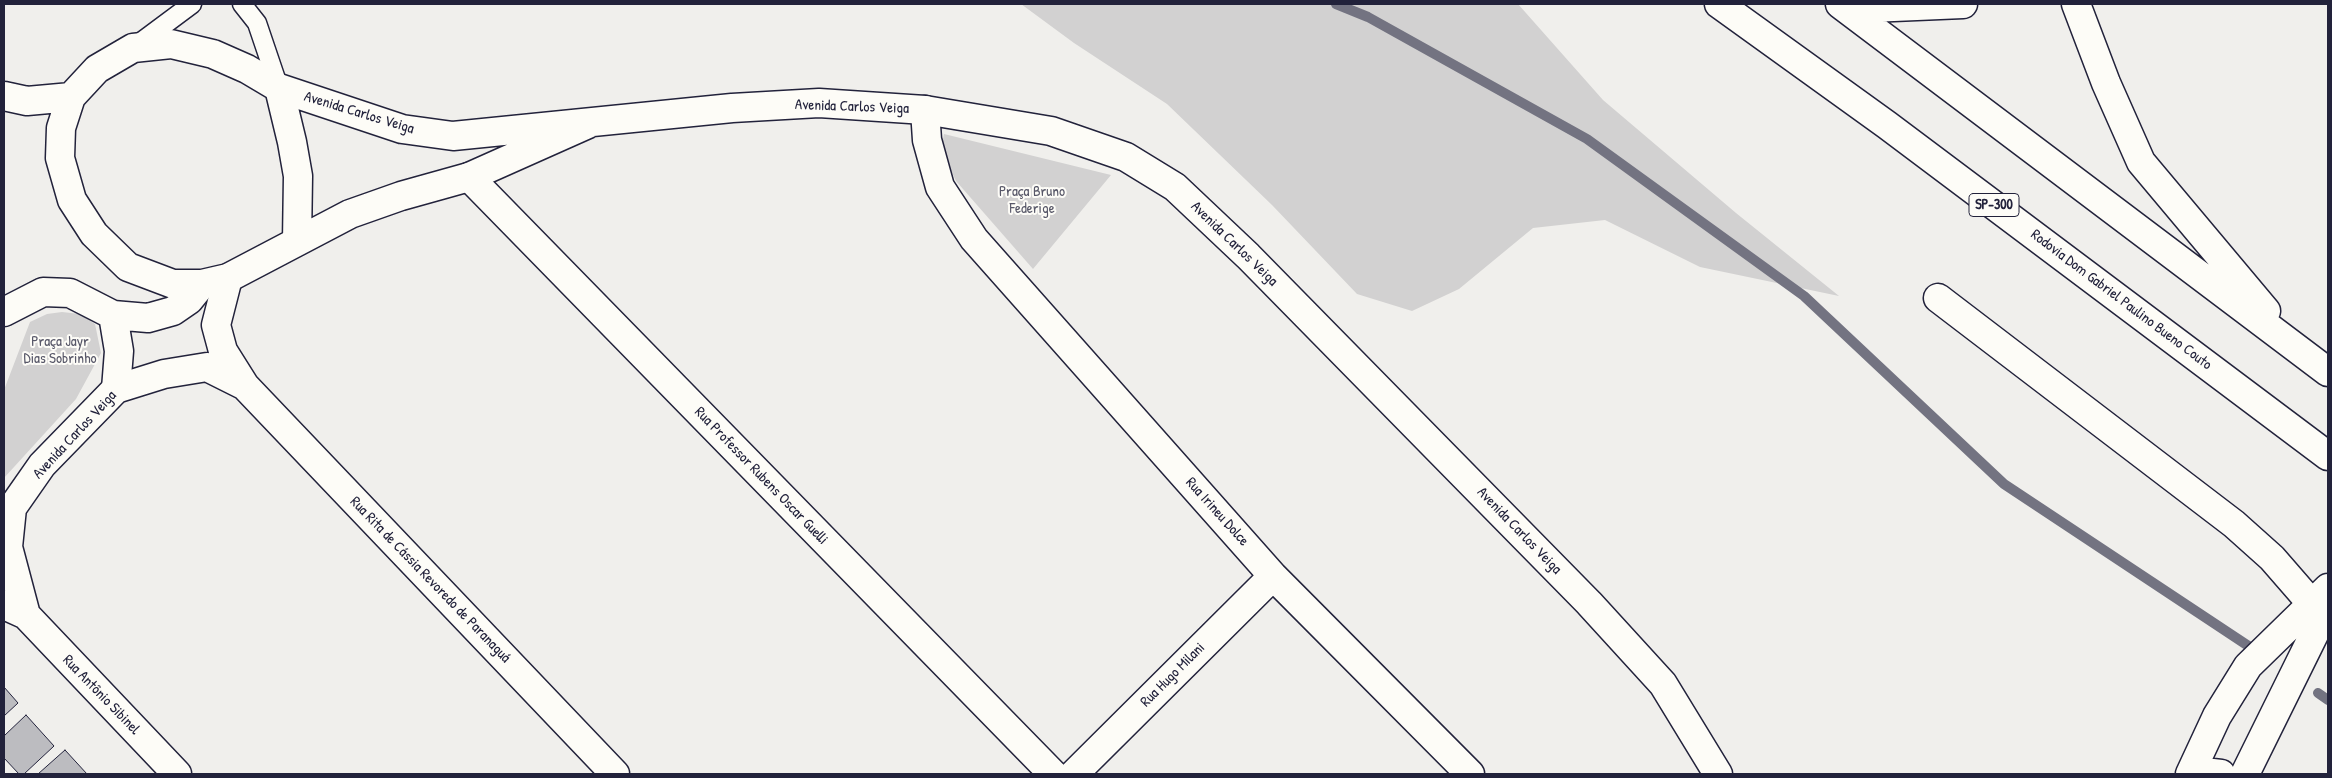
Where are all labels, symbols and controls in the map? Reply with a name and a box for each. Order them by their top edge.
street label: Avenida Carlos Veiga [302,88,416,138]
street label: Avenida Carlos Veiga [795,96,909,118]
park label: Praça Bruno Federige [999,183,1065,218]
road number: SP-300 [1969,194,2019,216]
street label: Avenida Carlos Veiga [1187,198,1281,290]
street label: Rodovia Dom Gabriel Paulino Bueno Couto [2027,226,2215,374]
park label: Praça Jayr Dias Sobrinho [24,333,96,368]
street label: Avenida Carlos Veiga [30,387,120,483]
street label: Rua Professor Rubens Oscar Guelli [690,403,832,549]
street label: Rua Irineu Dolce [1182,474,1252,550]
street label: Avenida Carlos Veiga [1473,484,1565,578]
street label: Rua Rita de Cássia Revoredo de Paranaguá [346,493,514,667]
street label: Rua Hugo Milani [1137,639,1209,711]
street label: Rua Antônio Sibinel [59,651,143,739]

